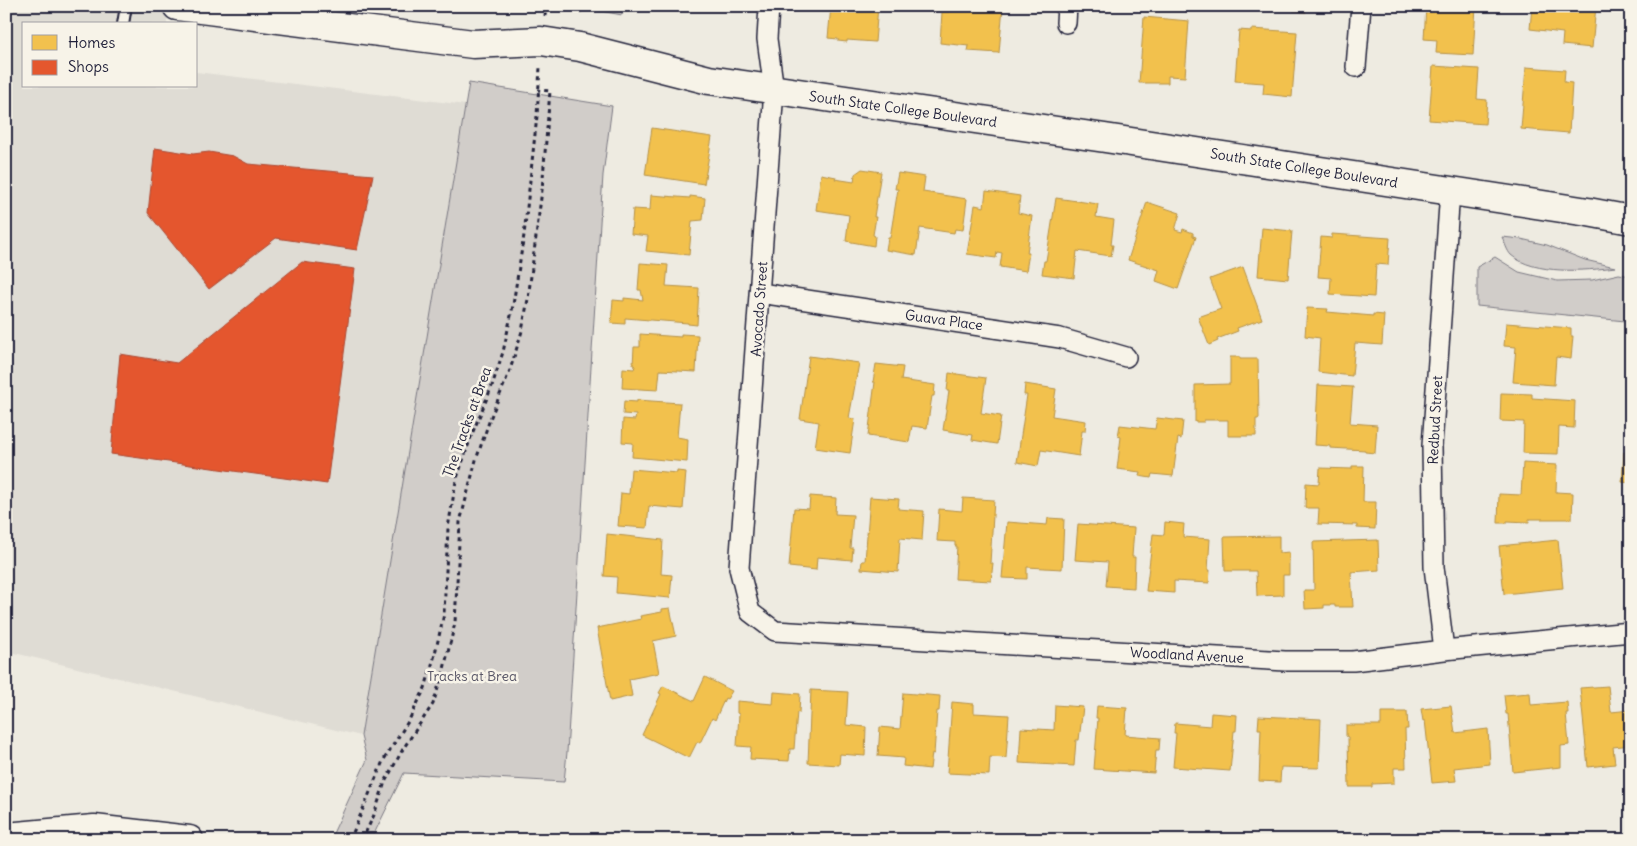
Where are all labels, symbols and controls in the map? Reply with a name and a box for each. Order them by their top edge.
legend [22,22,198,88]
text: Homes [68,33,115,52]
text: Shops [68,57,109,76]
street label: South State College Boulevard [808,87,998,131]
street label: South State College Boulevard [1209,144,1399,192]
street label: Avocado Street [747,261,771,357]
street label: Guava Place [904,306,984,334]
street label: The Tracks at Brea [439,364,495,480]
street label: Redbud Street [1424,375,1446,465]
street label: Woodland Avenue [1130,643,1244,667]
park label: Tracks at Brea [427,667,517,685]

